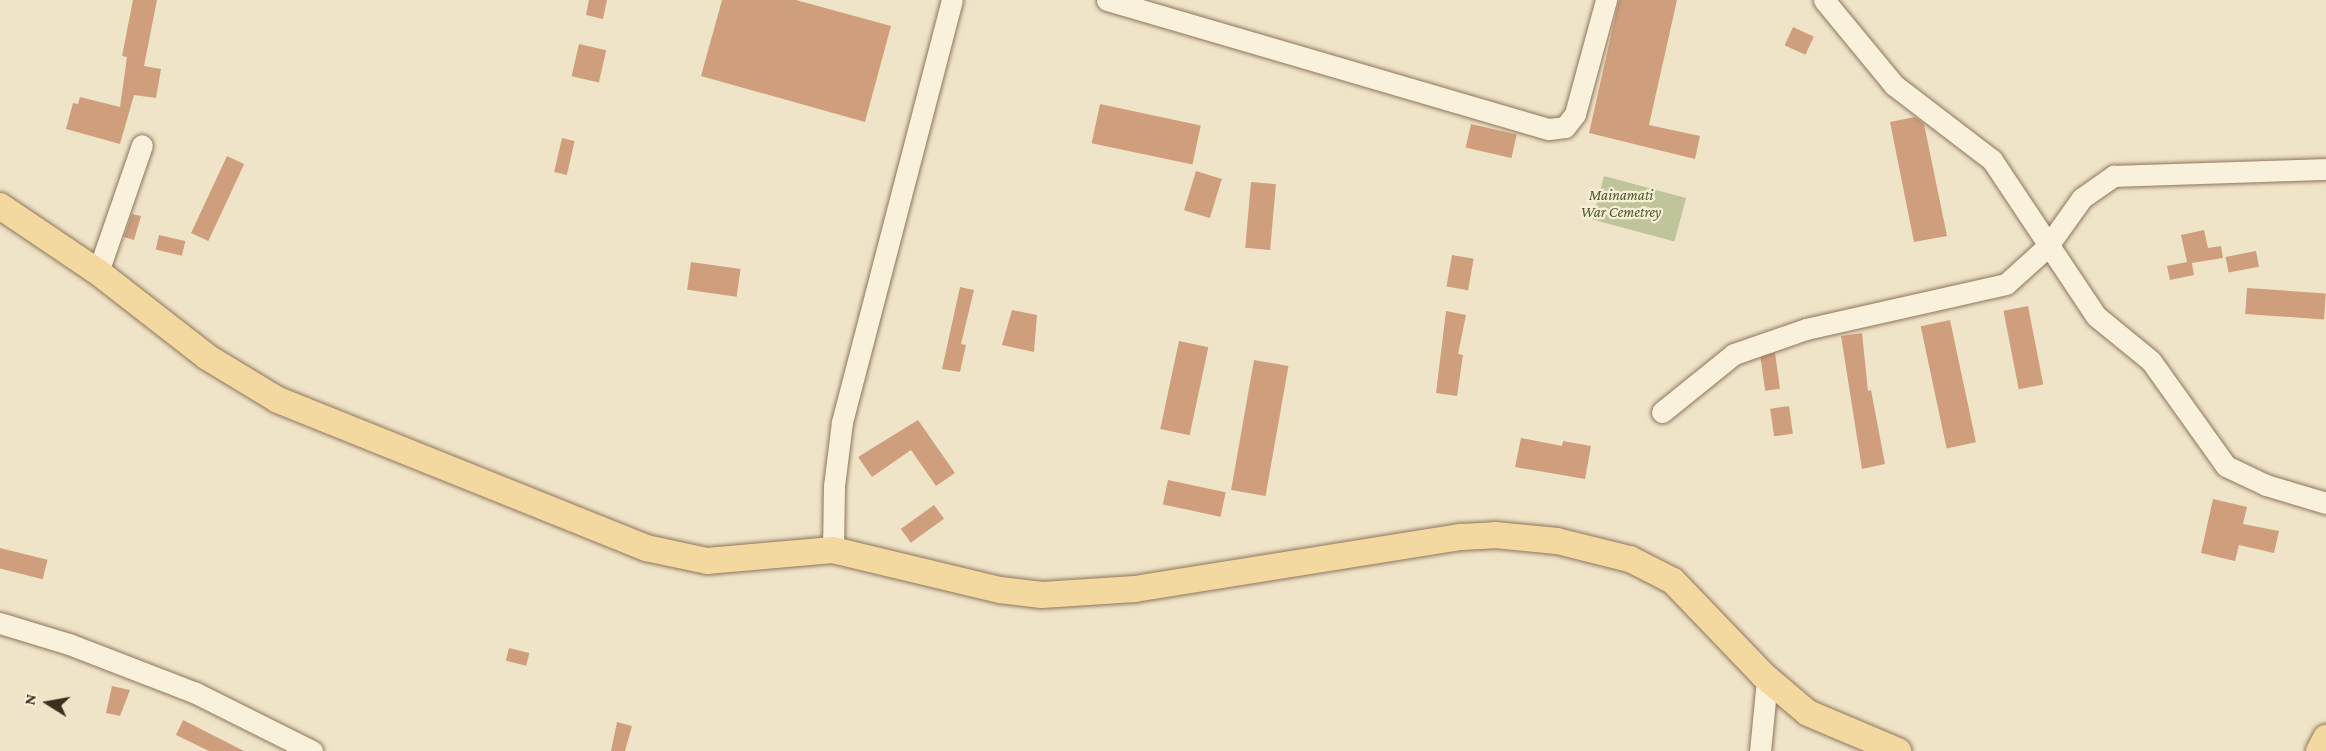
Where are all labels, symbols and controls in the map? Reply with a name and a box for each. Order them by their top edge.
park label: Mainamati War Cemetrey [1581,186,1661,221]
north arrow [18,673,78,733]
text: N [20,692,39,706]

